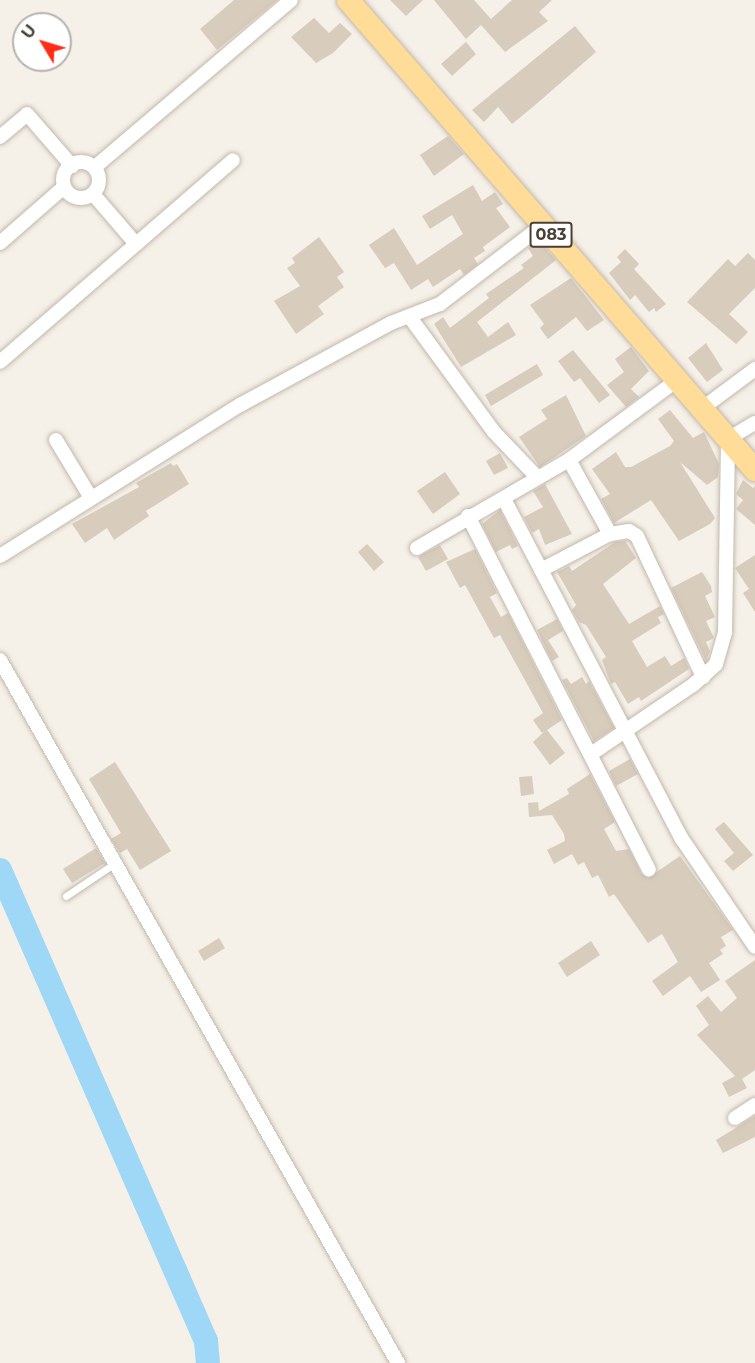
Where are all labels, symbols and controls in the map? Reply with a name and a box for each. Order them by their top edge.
north arrow [12,12,72,72]
text: U [18,21,40,43]
road number: 083 [528,222,574,248]

